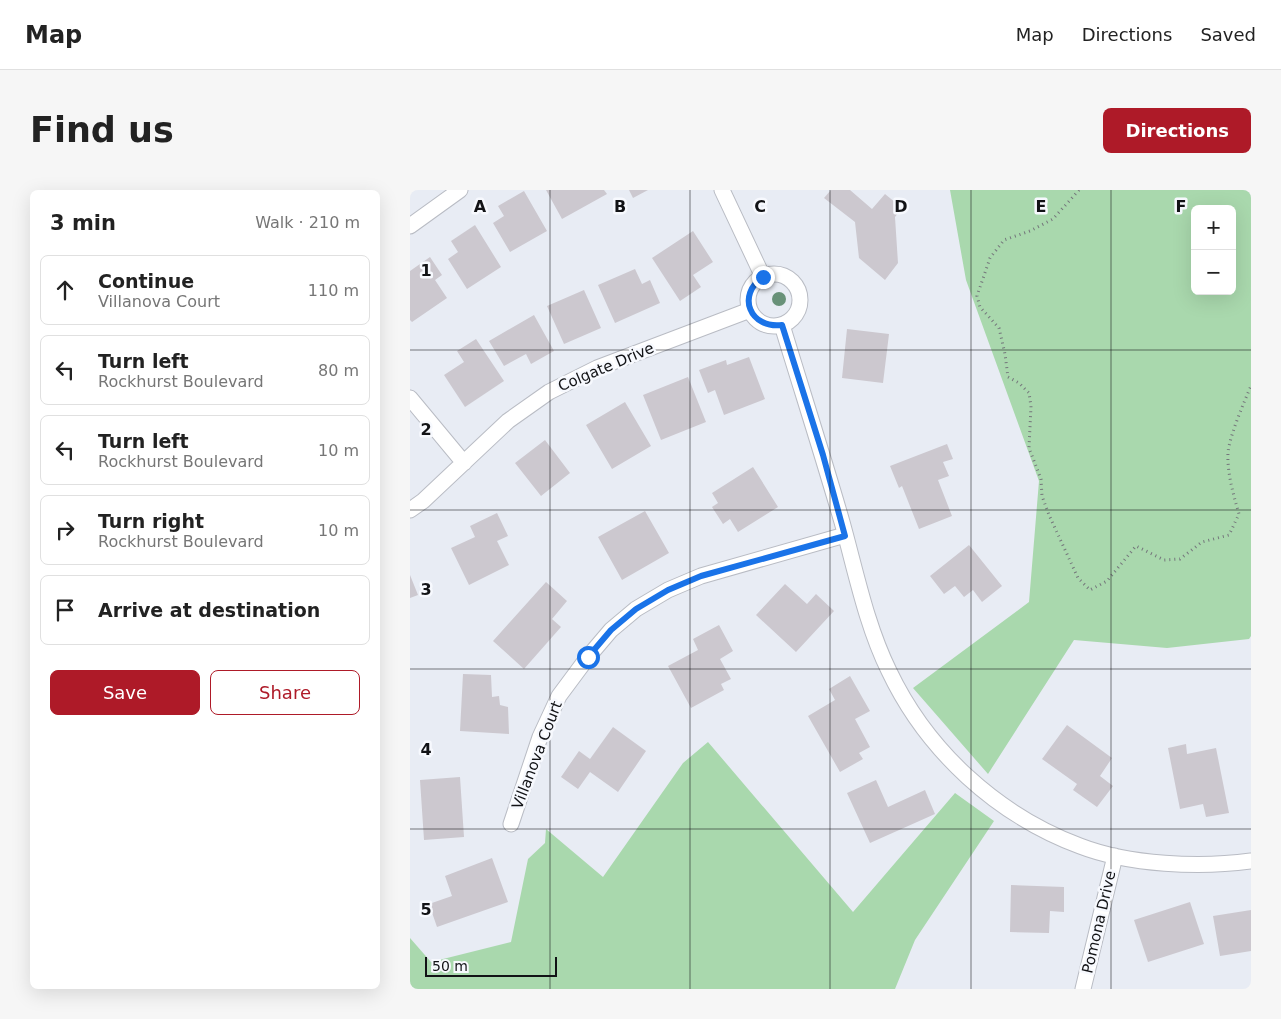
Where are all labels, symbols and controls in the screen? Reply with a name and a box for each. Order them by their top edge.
text: Map [25,21,82,49]
text: Map [1016,24,1054,45]
text: Directions [1082,24,1172,45]
text: Saved [1200,24,1256,45]
button: Directions [1103,108,1251,153]
text: Find us [30,110,174,150]
text: A [474,197,487,216]
text: B [614,197,626,216]
text: C [754,197,766,216]
text: D [894,197,908,216]
text: E [1036,197,1046,216]
text: F [1176,197,1186,216]
map controls [1191,205,1236,295]
button: + [1191,205,1236,250]
text: 3 min [50,211,116,235]
text: Walk · 210 m [255,213,360,232]
button: − [1191,250,1236,295]
text: 1 [420,261,432,280]
route end [752,266,775,289]
text: Continue [98,270,194,292]
icon: ahead [51,276,79,304]
text: 110 m [308,281,359,300]
text: Villanova Court [98,292,220,311]
street label: Colgate Drive [555,339,657,395]
text: Turn left [98,350,189,372]
icon: left [51,356,79,384]
text: 80 m [318,361,359,380]
text: Rockhurst Boulevard [98,372,264,391]
text: 2 [420,420,432,439]
text: Turn left [98,430,189,452]
icon: left [51,436,79,464]
text: 10 m [318,441,359,460]
text: Rockhurst Boulevard [98,452,264,471]
text: Turn right [98,510,204,532]
icon: right [51,516,79,544]
text: 10 m [318,521,359,540]
text: Rockhurst Boulevard [98,532,264,551]
text: 3 [420,580,432,599]
icon: arrive [51,596,79,624]
text: Arrive at destination [98,599,320,621]
route start [577,646,600,669]
button: Save [50,670,200,715]
button: Share [210,670,360,715]
street label: Villanova Court [508,698,566,812]
text: 4 [420,740,432,759]
street label: Pomona Drive [1078,869,1120,975]
text: 5 [420,900,432,919]
scale bar [425,954,558,977]
text: 50 m [432,958,468,974]

